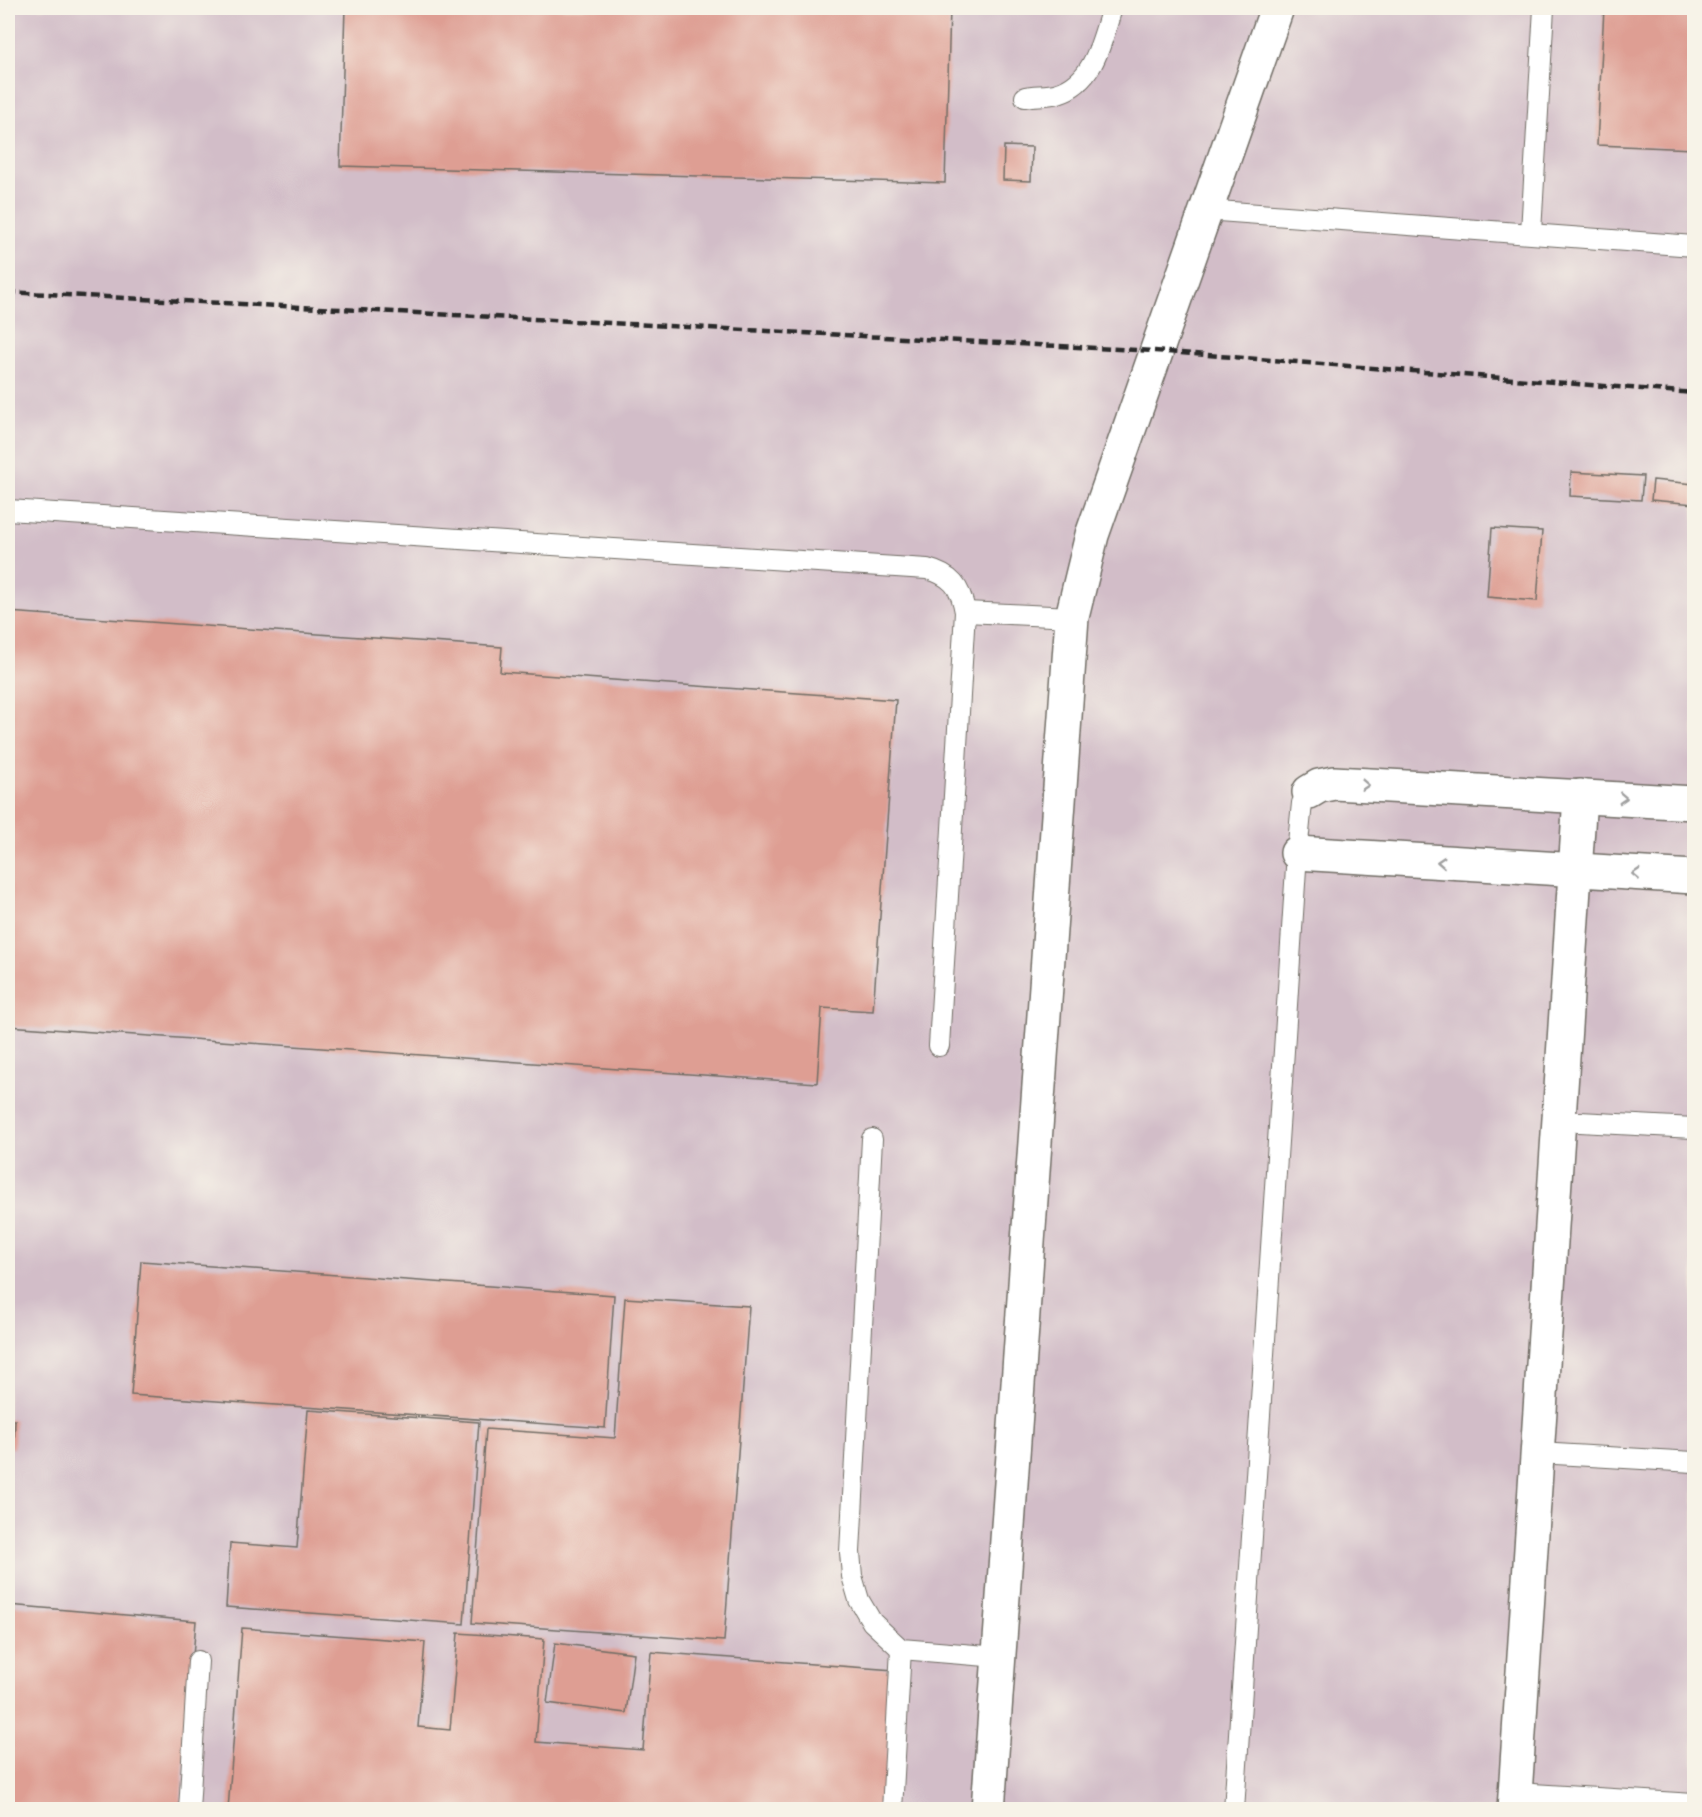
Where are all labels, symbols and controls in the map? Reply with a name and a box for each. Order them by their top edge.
one-way arrow [1361,778,1370,791]
one-way arrow [1619,792,1628,805]
one-way arrow [1437,855,1446,868]
one-way arrow [1632,867,1641,880]

